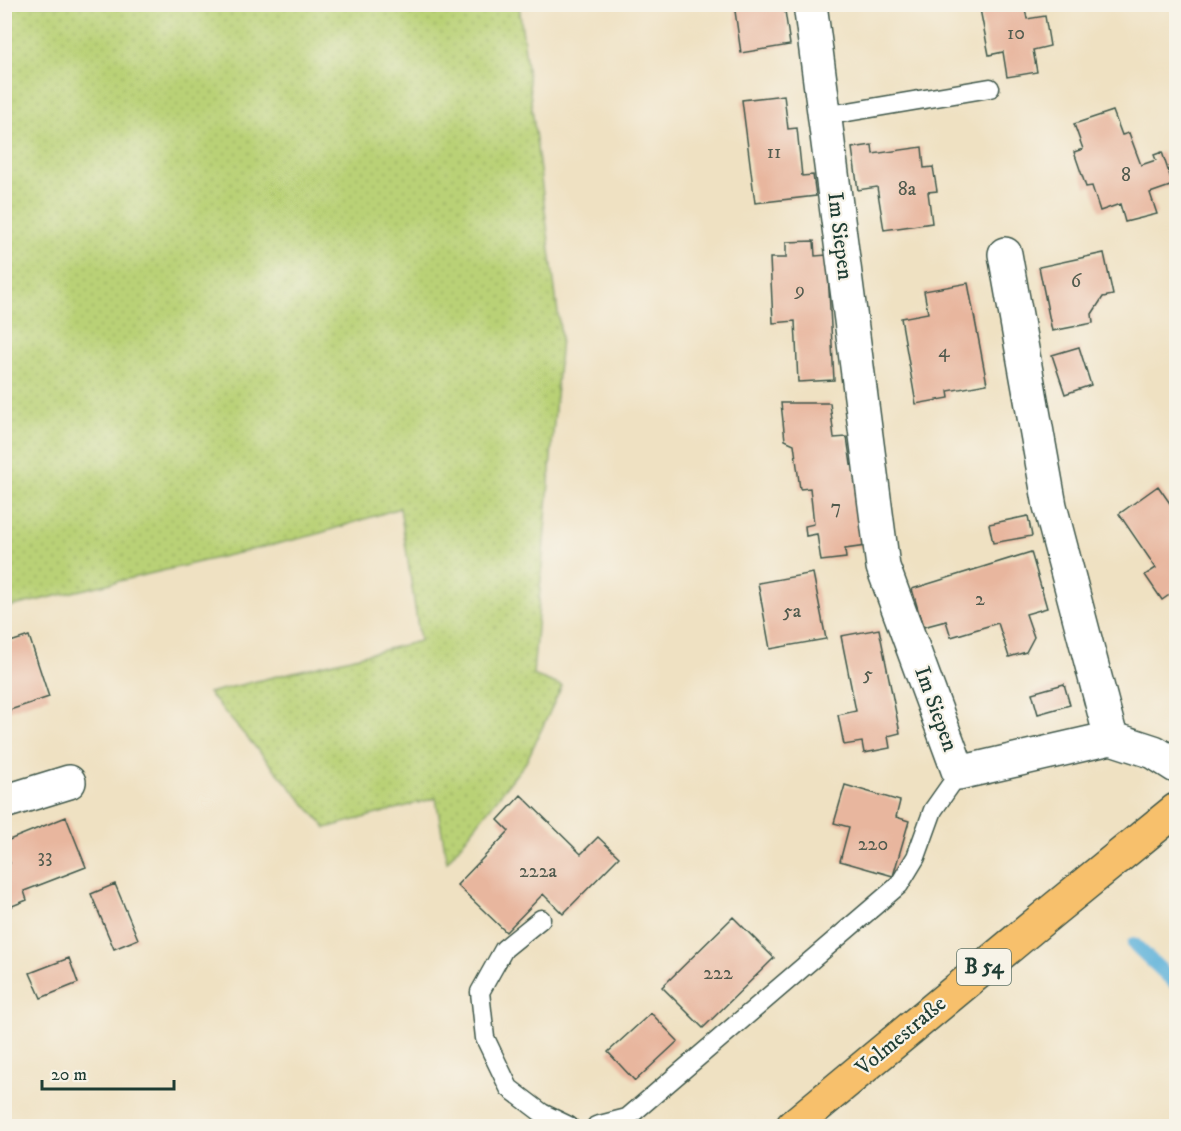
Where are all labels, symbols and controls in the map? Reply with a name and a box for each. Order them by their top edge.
house number: 10 [1007,21,1025,46]
house number: 11 [767,140,781,165]
house number: 8 [1121,163,1131,188]
house number: 8a [898,177,917,202]
street label: Im Siepen [821,191,859,282]
house number: 6 [1071,269,1082,294]
house number: 9 [794,278,805,303]
house number: 4 [938,339,950,364]
house number: 7 [831,495,841,520]
house number: 2 [975,587,985,612]
house number: 5a [783,599,802,624]
house number: 5 [863,662,873,687]
street label: Im Siepen [908,663,964,756]
house number: 220 [858,832,888,857]
house number: 33 [38,844,52,869]
house number: 222a [519,859,557,884]
road number: B 54 [957,949,1011,985]
house number: 222 [703,961,733,986]
street label: Volmestraße [849,990,952,1082]
scale bar [42,1053,174,1091]
text: 20 m [51,1064,87,1086]

